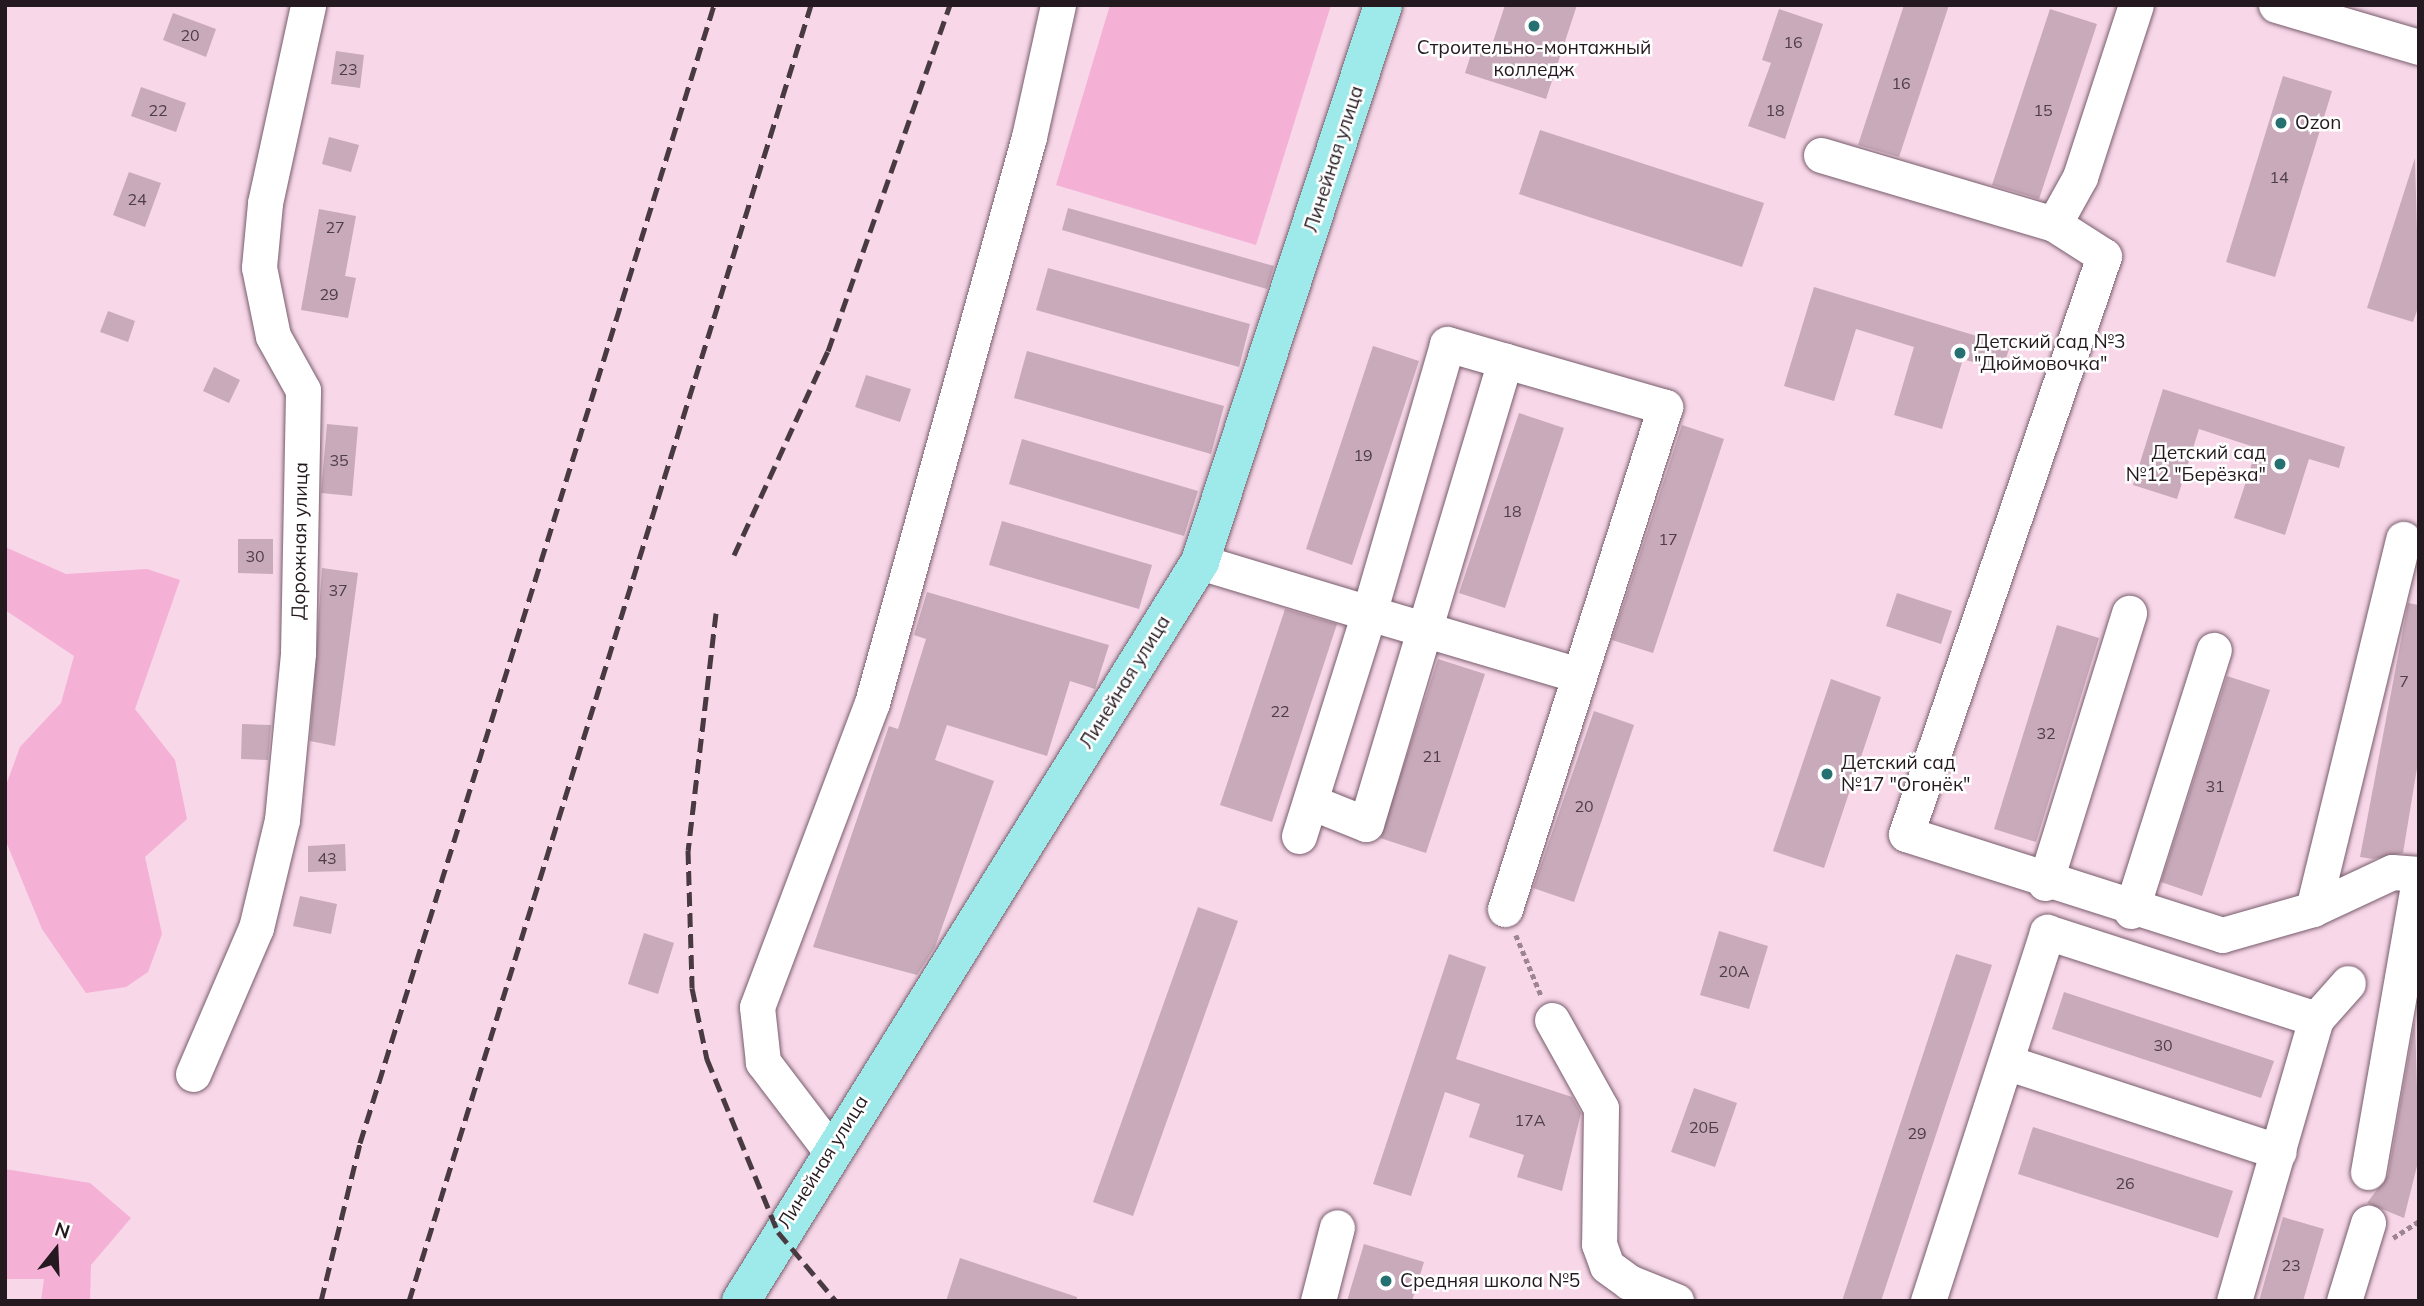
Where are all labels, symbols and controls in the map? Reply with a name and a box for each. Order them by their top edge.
marker: Строительно-монтажный колледж [1526,18,1542,34]
house number: 20 [180,25,200,45]
house number: 16 [1783,32,1803,52]
place label: Строительно-монтажный колледж [1417,37,1651,81]
house number: 23 [338,59,358,79]
house number: 16 [1891,73,1911,93]
street label: Линейная улица [1300,83,1368,235]
house number: 22 [148,100,168,120]
house number: 18 [1765,100,1785,120]
house number: 15 [2033,100,2053,120]
place label: Ozon [2295,112,2341,134]
marker: Ozon [2273,115,2289,131]
house number: 14 [2269,167,2289,187]
house number: 24 [127,189,147,209]
house number: 27 [325,217,345,237]
house number: 29 [319,284,339,304]
place label: Детский сад №3 "Дюймовочка" [1974,331,2125,375]
marker: Детский сад №3 "Дюймовочка" [1952,345,1968,361]
place label: Детский сад №12 "Берёзка" [2126,442,2266,486]
house number: 19 [1353,445,1373,465]
house number: 35 [329,450,349,470]
marker: Детский сад №12 "Берёзка" [2272,456,2288,472]
street label: Дорожная улица [287,462,313,620]
house number: 18 [1502,501,1522,521]
house number: 17 [1658,529,1678,549]
house number: 30 [245,546,265,566]
house number: 37 [328,580,348,600]
street label: Линейная улица [1075,611,1175,753]
house number: 7 [2399,671,2409,691]
house number: 22 [1270,701,1290,721]
house number: 32 [2036,723,2056,743]
house number: 21 [1422,746,1442,766]
place label: Детский сад №17 "Огонёк" [1841,752,1971,796]
marker: Детский сад №17 "Огонёк" [1819,766,1835,782]
house number: 31 [2205,776,2225,796]
house number: 20 [1574,796,1594,816]
house number: 43 [317,848,337,868]
house number: 20А [1719,961,1749,981]
house number: 30 [2153,1035,2173,1055]
street label: Линейная улица [773,1091,873,1233]
house number: 17А [1515,1110,1545,1130]
house number: 20Б [1689,1117,1719,1137]
house number: 29 [1907,1123,1927,1143]
house number: 26 [2115,1173,2135,1193]
north arrow [21,1215,91,1285]
text: N [52,1216,73,1244]
house number: 23 [2281,1255,2301,1275]
place label: Средняя школа №5 [1400,1270,1580,1292]
marker: Средняя школа №5 [1378,1273,1394,1289]

